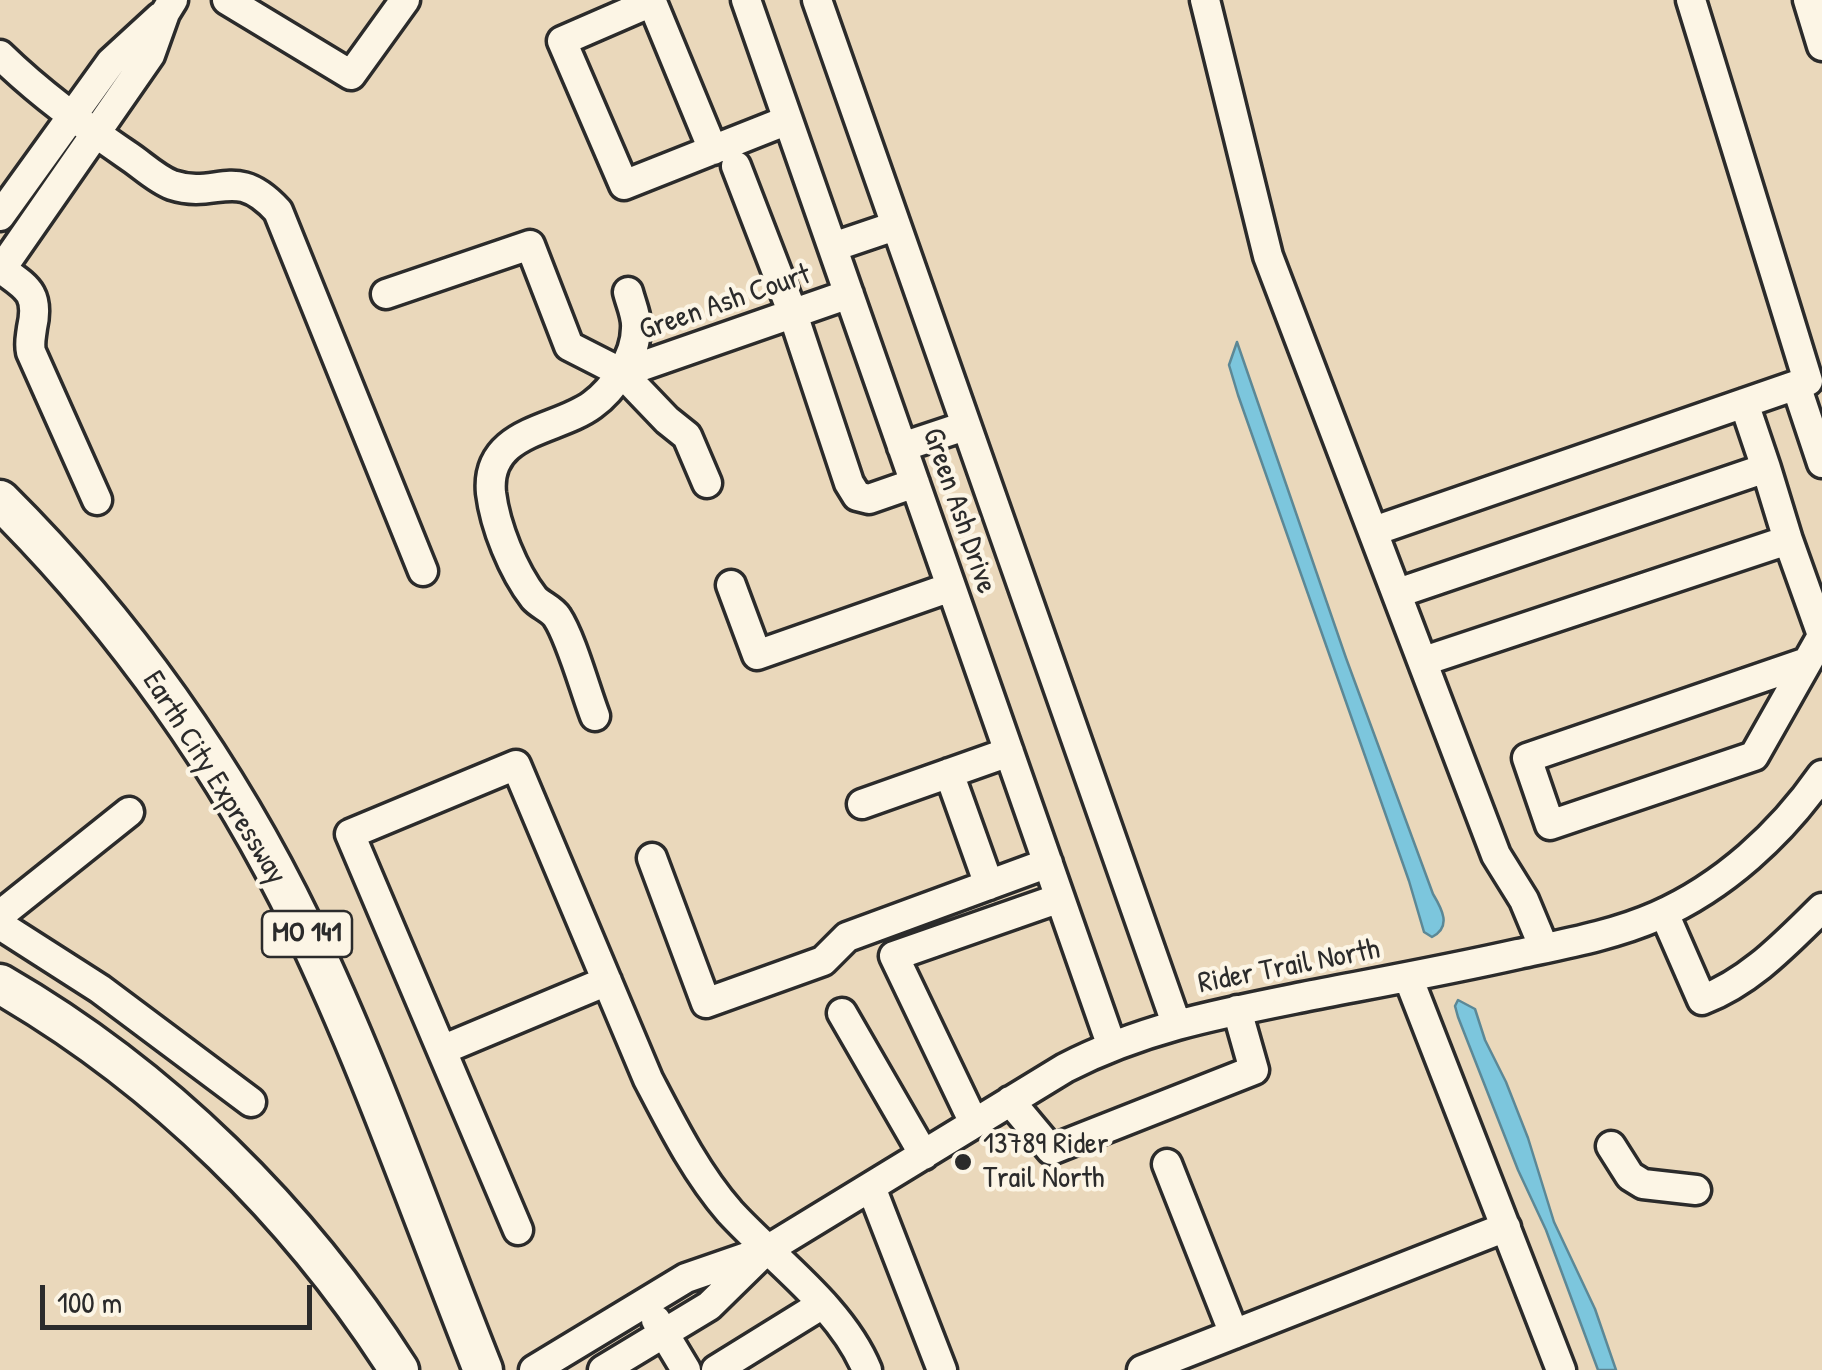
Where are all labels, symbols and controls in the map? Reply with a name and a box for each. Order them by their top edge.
street label: Green Ash Court [635,257,815,349]
street label: Green Ash Drive [914,424,1004,598]
street label: Earth City Expressway [134,665,294,891]
road number: MO 141 [262,911,352,957]
street label: Rider Trail North [1195,932,1383,1002]
place label: 13789 Rider Trail North [983,1127,1109,1198]
marker: 13789 Rider Trail North [952,1151,974,1173]
scale bar [45,1265,318,1327]
text: 100 m [57,1282,122,1322]

